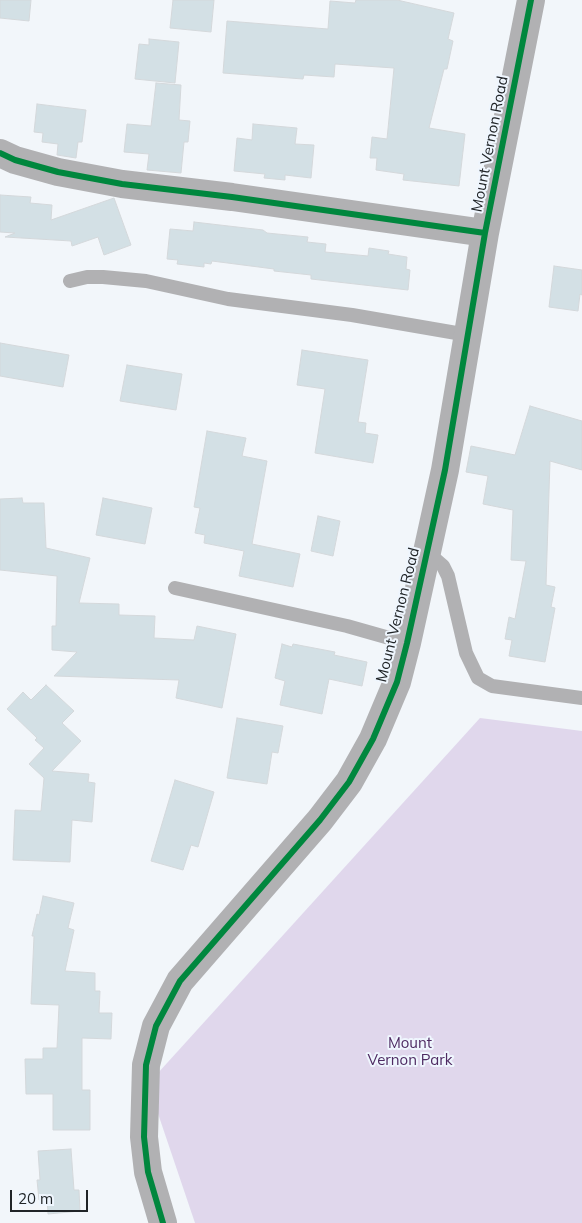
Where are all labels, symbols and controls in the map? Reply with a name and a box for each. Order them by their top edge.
street label: Mount Vernon Road [468,75,512,213]
street label: Mount Vernon Road [373,546,423,684]
park label: Mount Vernon Park [368,1034,452,1069]
scale bar [12,1180,90,1212]
text: 20 m [18,1189,53,1208]

